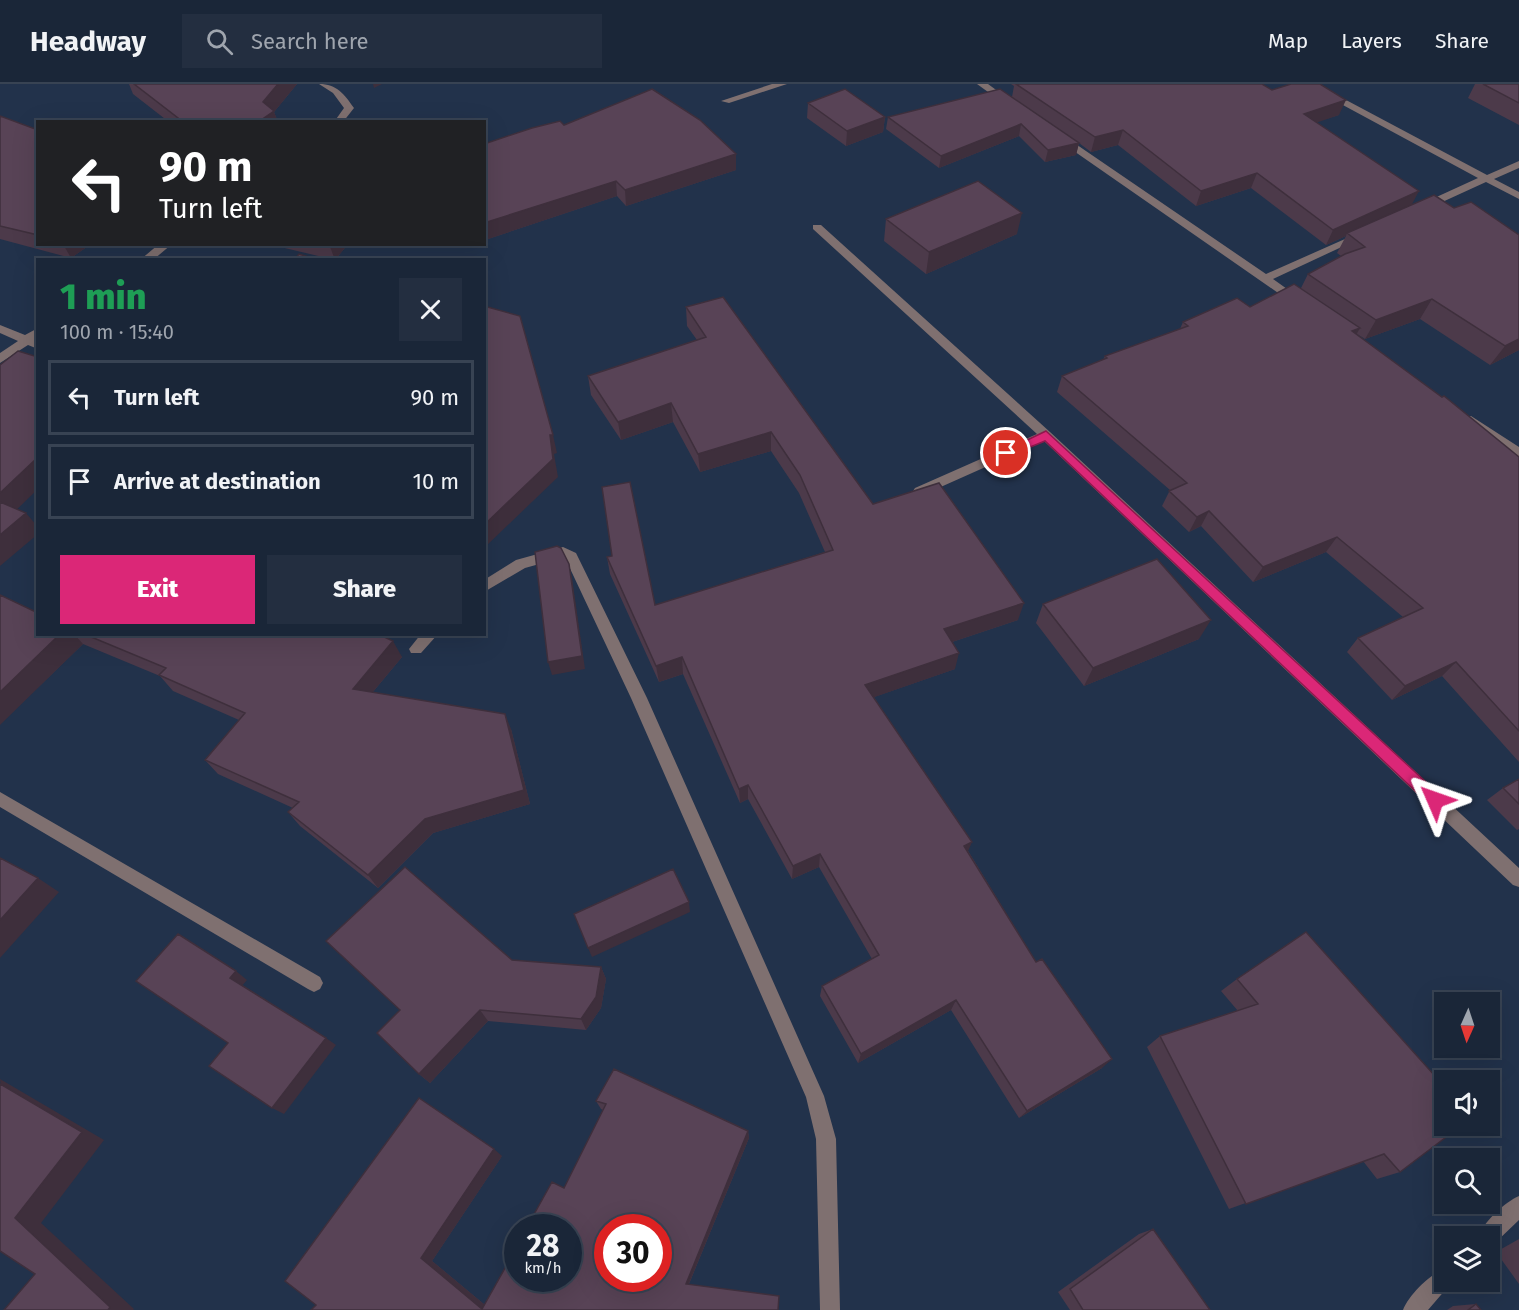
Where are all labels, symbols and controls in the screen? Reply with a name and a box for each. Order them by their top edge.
search box [182,14,602,68]
text: Headway [30,25,146,58]
icon: search [203,25,236,58]
text: Search here [251,28,369,55]
text: Map [1268,28,1308,54]
text: Layers [1341,28,1402,54]
text: Share [1435,28,1489,54]
text: 90 m [159,142,253,192]
icon: left [60,144,138,222]
text: Turn left [159,193,262,225]
text: 1 min [60,275,146,319]
button: close [399,278,462,341]
text: 100 m · 15:40 [60,320,174,344]
icon: left [63,381,96,414]
text: Turn left [114,384,199,411]
text: 90 m [410,384,459,411]
pin [980,427,1031,478]
icon: arrive [989,436,1022,469]
icon: arrive [63,465,96,498]
text: Arrive at destination [114,468,321,495]
text: 10 m [413,468,459,495]
button: Exit [60,555,255,624]
button: Share [267,555,462,624]
position arrow [1403,768,1467,832]
north arrow [1434,992,1500,1058]
map controls [1434,992,1500,1292]
button: sound [1434,1070,1500,1136]
button: search [1434,1148,1500,1214]
speed limit sign: 30 [594,1214,672,1292]
button: layers [1434,1226,1500,1292]
text: 28 [527,1228,559,1264]
text: km/h [524,1259,562,1277]

